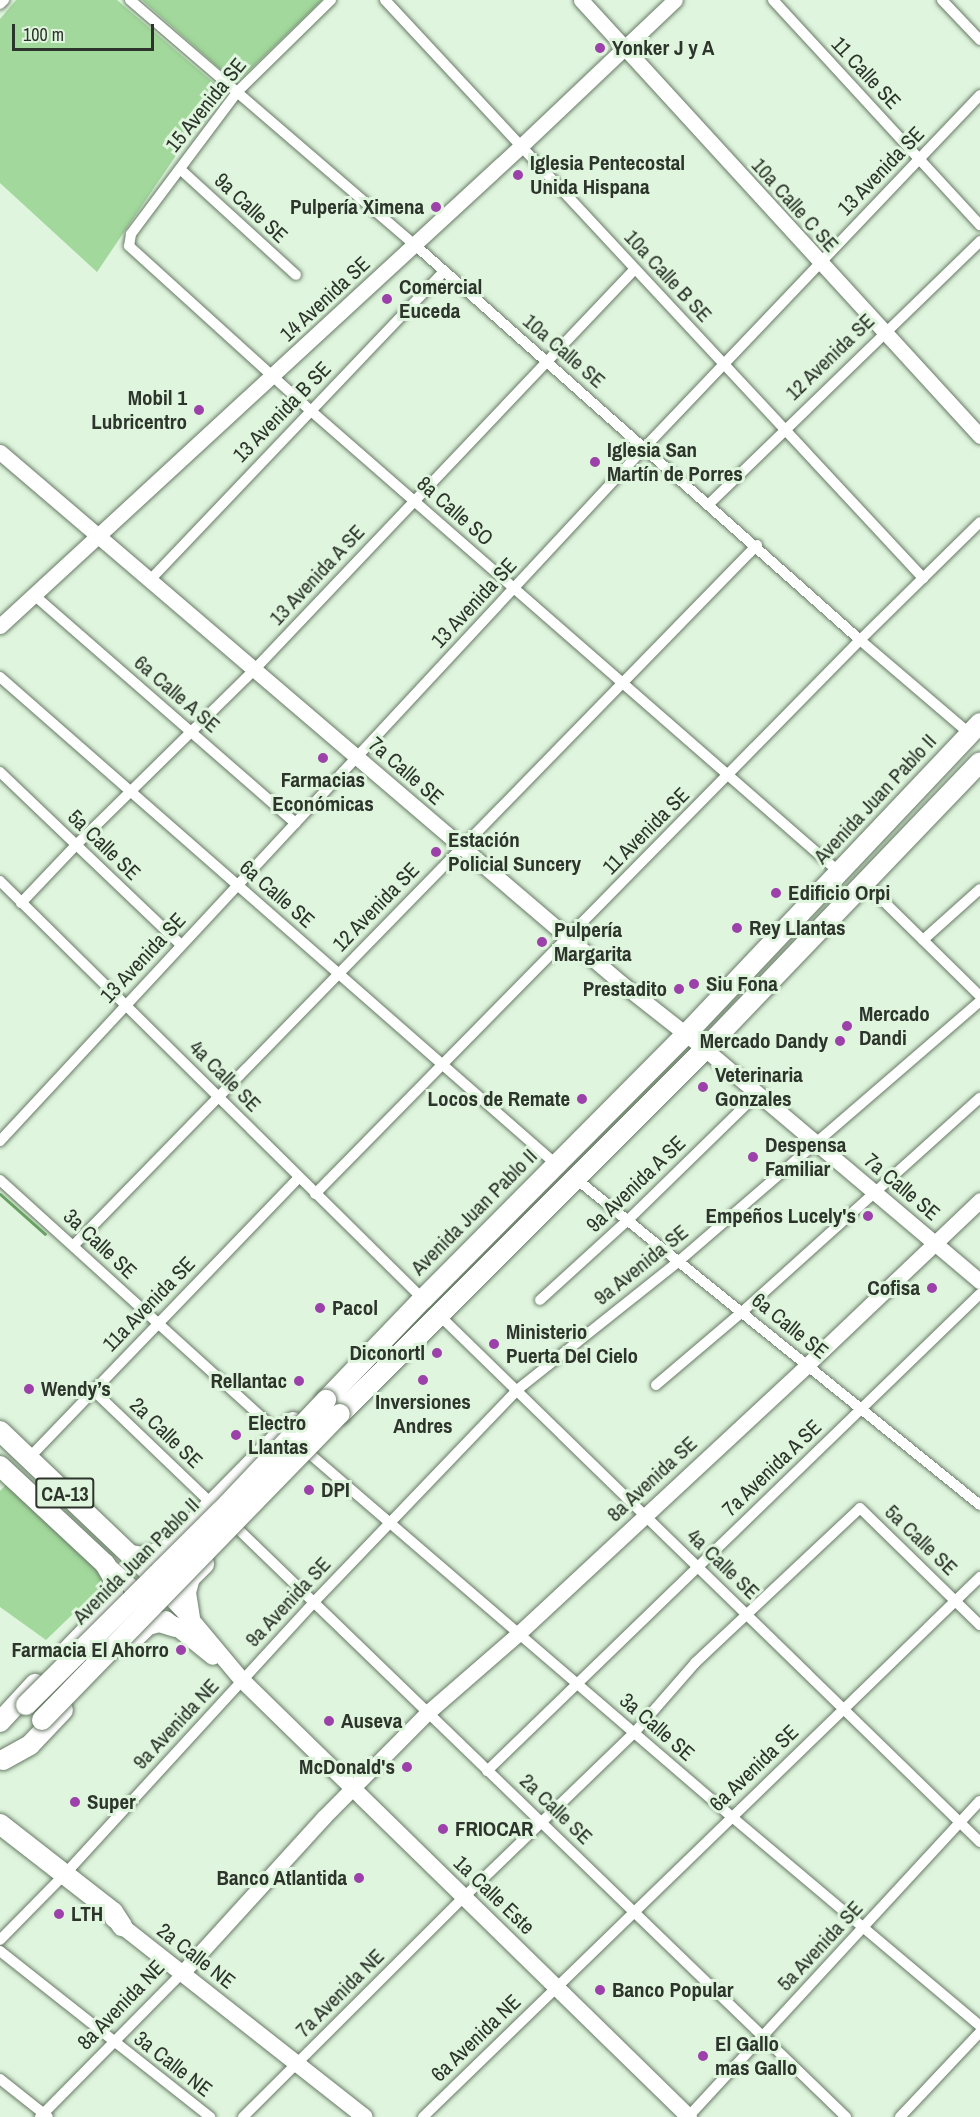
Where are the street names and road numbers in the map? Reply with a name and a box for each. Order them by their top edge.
street label: 11 Calle SE [826,32,906,114]
street label: 15 Avenida SE [160,53,252,157]
street label: 13 Avenida SE [832,121,930,221]
street label: 10a Calle C SE [746,153,844,257]
street label: 9a Calle SE [209,168,293,248]
street label: 10a Calle B SE [619,225,717,327]
street label: 14 Avenida SE [275,251,375,347]
street label: 12 Avenida SE [780,308,880,406]
street label: 10a Calle SE [518,309,610,393]
street label: 13 Avenida B SE [227,356,337,468]
street label: 8a Calle SO [412,471,498,551]
street label: 13 Avenida A SE [263,519,371,631]
street label: 13 Avenida SE [426,553,522,653]
street label: 6a Calle A SE [128,649,226,739]
street label: Avenida Juan Pablo II [808,729,942,869]
street label: 7a Calle SE [363,732,449,810]
street label: 11 Avenida SE [597,782,695,880]
street label: 5a Calle SE [63,804,145,886]
street label: 6a Calle SE [234,855,320,933]
street label: 12 Avenida SE [327,857,425,957]
street label: 13 Avenida SE [95,908,191,1008]
street label: 4a Calle SE [184,1035,266,1117]
street label: 9a Avenida A SE [580,1129,692,1239]
street label: Avenida Juan Pablo II [406,1144,542,1280]
street label: 7a Calle SE [859,1148,945,1226]
street label: 3a Calle SE [58,1204,142,1284]
street label: 9a Avenida SE [589,1219,693,1311]
street label: 11a Avenida SE [97,1251,201,1357]
street label: 6a Calle SE [747,1288,833,1364]
street label: 2a Calle SE [125,1392,207,1474]
street label: 7a Avenida A SE [716,1413,828,1523]
street label: 8a Avenida SE [602,1431,702,1527]
road number: CA-13 [35,1476,95,1510]
street label: Avenida Juan Pablo II [68,1493,204,1629]
street label: 5a Calle SE [880,1499,962,1581]
street label: 4a Calle SE [682,1523,764,1605]
street label: 9a Avenida SE [240,1552,336,1652]
street label: 9a Avenida NE [127,1673,225,1775]
street label: 3a Calle SE [614,1688,700,1766]
street label: 6a Avenida SE [704,1719,804,1817]
street label: 2a Calle SE [515,1768,597,1850]
street label: 1a Calle Este [448,1850,540,1940]
street label: 5a Avenida SE [772,1896,868,1996]
street label: 2a Calle NE [152,1918,240,1994]
street label: 7a Avenida NE [290,1943,390,2043]
street label: 8a Avenida NE [72,1955,170,2055]
street label: 6a Avenida NE [426,1989,526,2087]
street label: 3a Calle NE [129,2026,217,2102]

